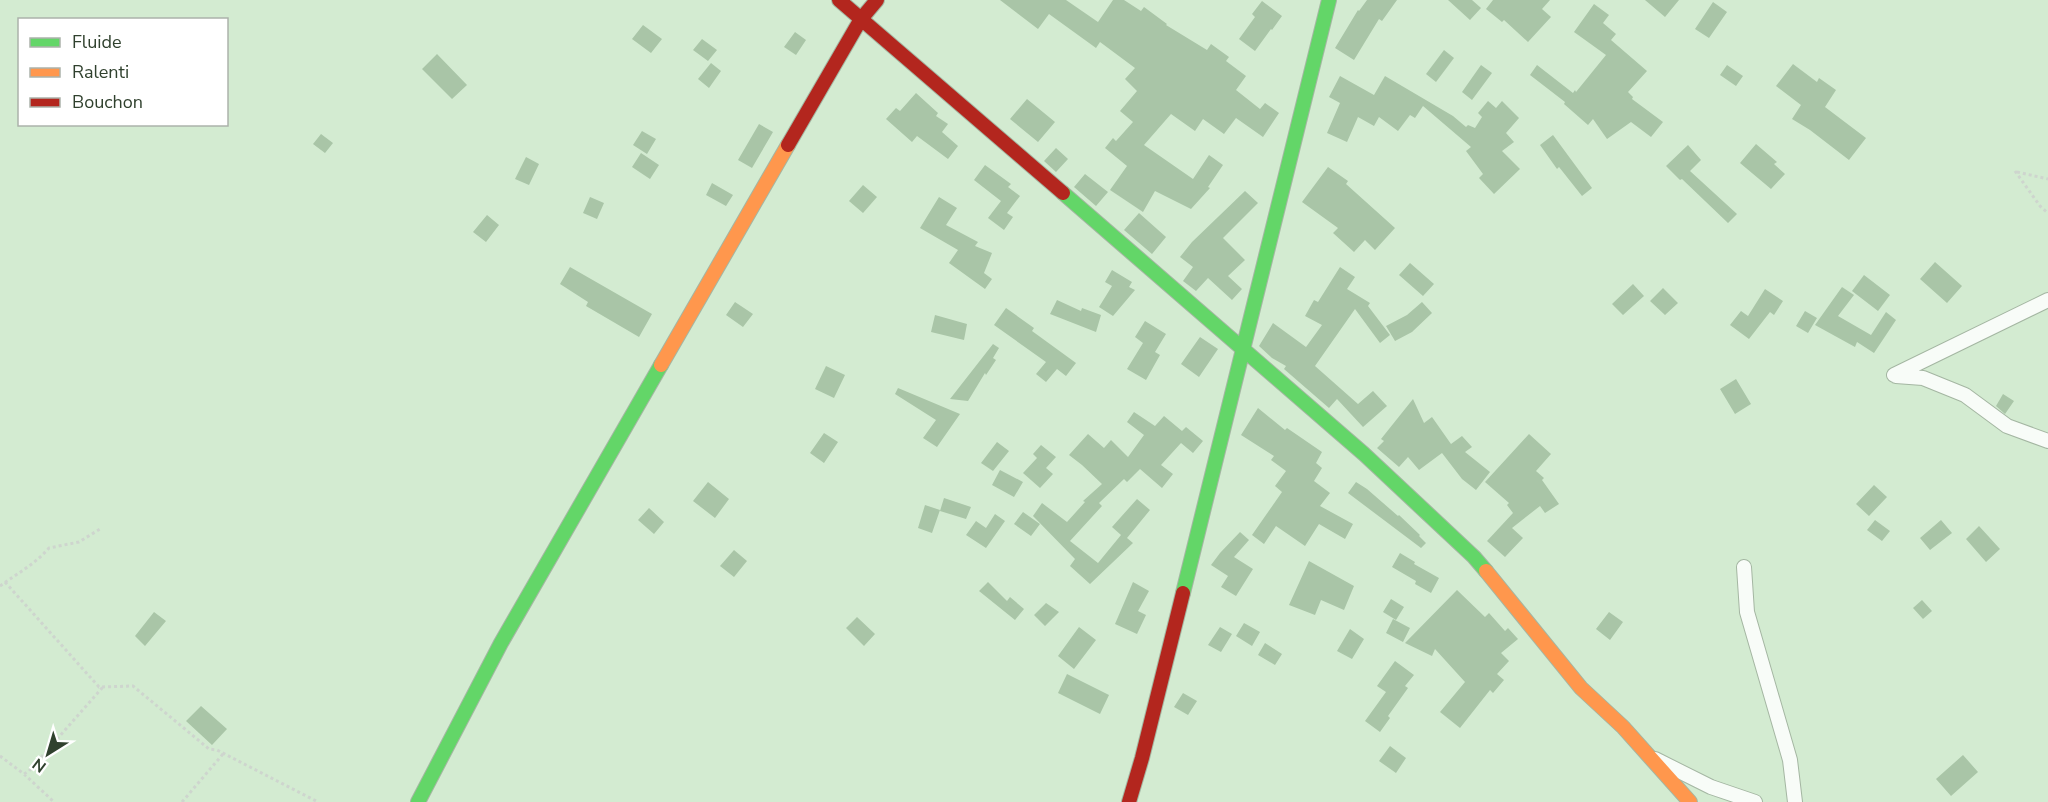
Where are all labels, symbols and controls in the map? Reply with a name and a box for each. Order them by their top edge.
legend [18,18,228,126]
text: Fluide [72,30,122,54]
text: Ralenti [72,60,129,84]
text: Bouchon [72,90,143,114]
north arrow [18,724,78,784]
text: N [28,753,51,778]

